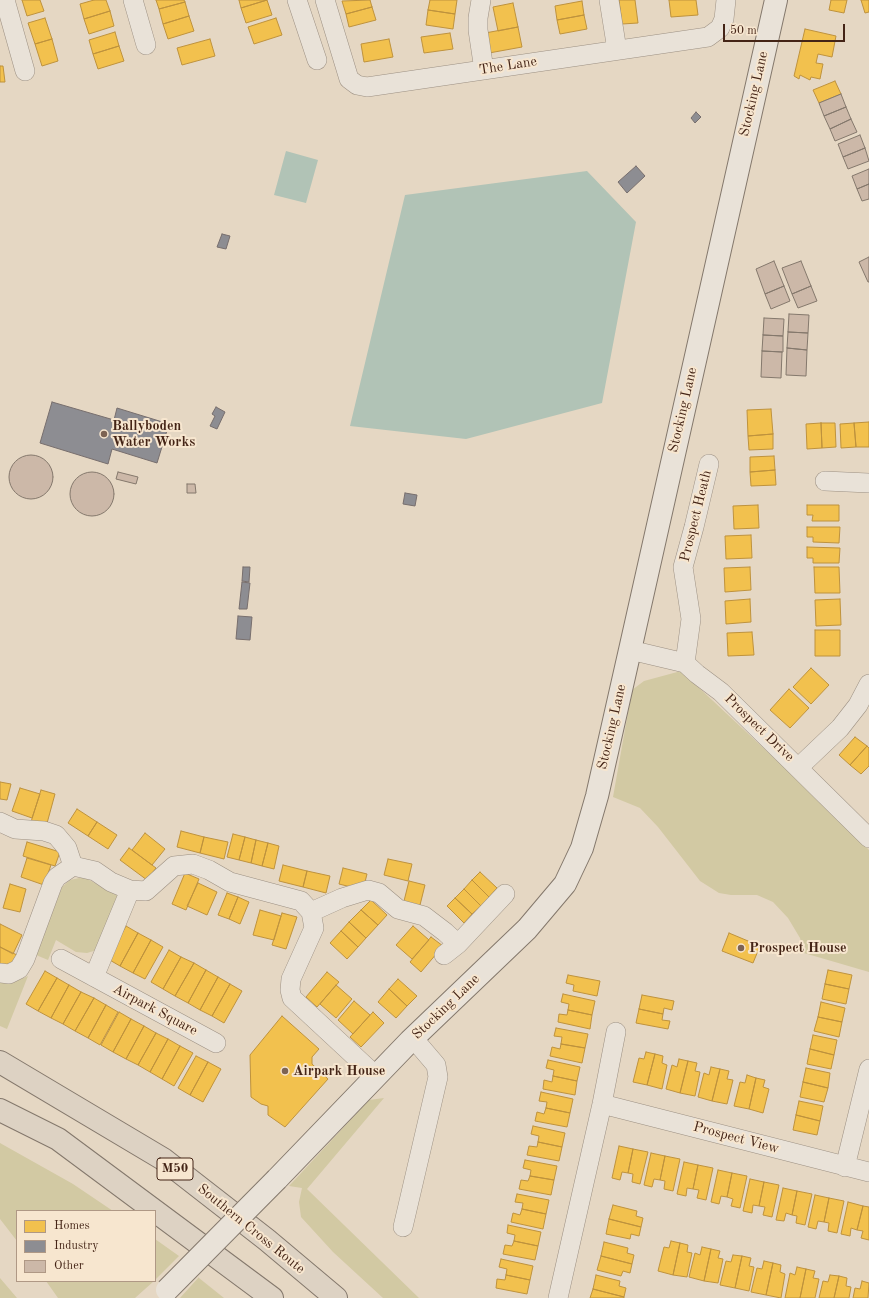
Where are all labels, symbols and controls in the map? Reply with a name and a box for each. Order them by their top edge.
scale bar [725,16,847,42]
text: 50 m [730,25,757,37]
street label: Stocking Lane [736,50,772,138]
street label: The Lane [478,53,538,79]
street label: Stocking Lane [665,366,701,454]
place label: Ballyboden Water Works [112,418,195,450]
marker: Ballyboden Water Works [99,429,109,439]
street label: Prospect Heath [677,468,715,564]
street label: Stocking Lane [594,683,630,771]
street label: Prospect Drive [721,691,797,765]
place label: Prospect House [749,940,847,956]
marker: Prospect House [736,943,746,953]
street label: Stocking Lane [409,971,483,1043]
street label: Airpark Square [110,981,200,1039]
place label: Airpark House [293,1063,385,1079]
marker: Airpark House [280,1066,290,1076]
street label: Prospect View [691,1118,781,1158]
road number: M50 [157,1158,193,1180]
street label: Southern Cross Route [194,1181,308,1277]
legend [16,1210,156,1282]
text: Homes [54,1220,90,1232]
text: Industry [54,1240,99,1252]
text: Other [54,1260,84,1272]

